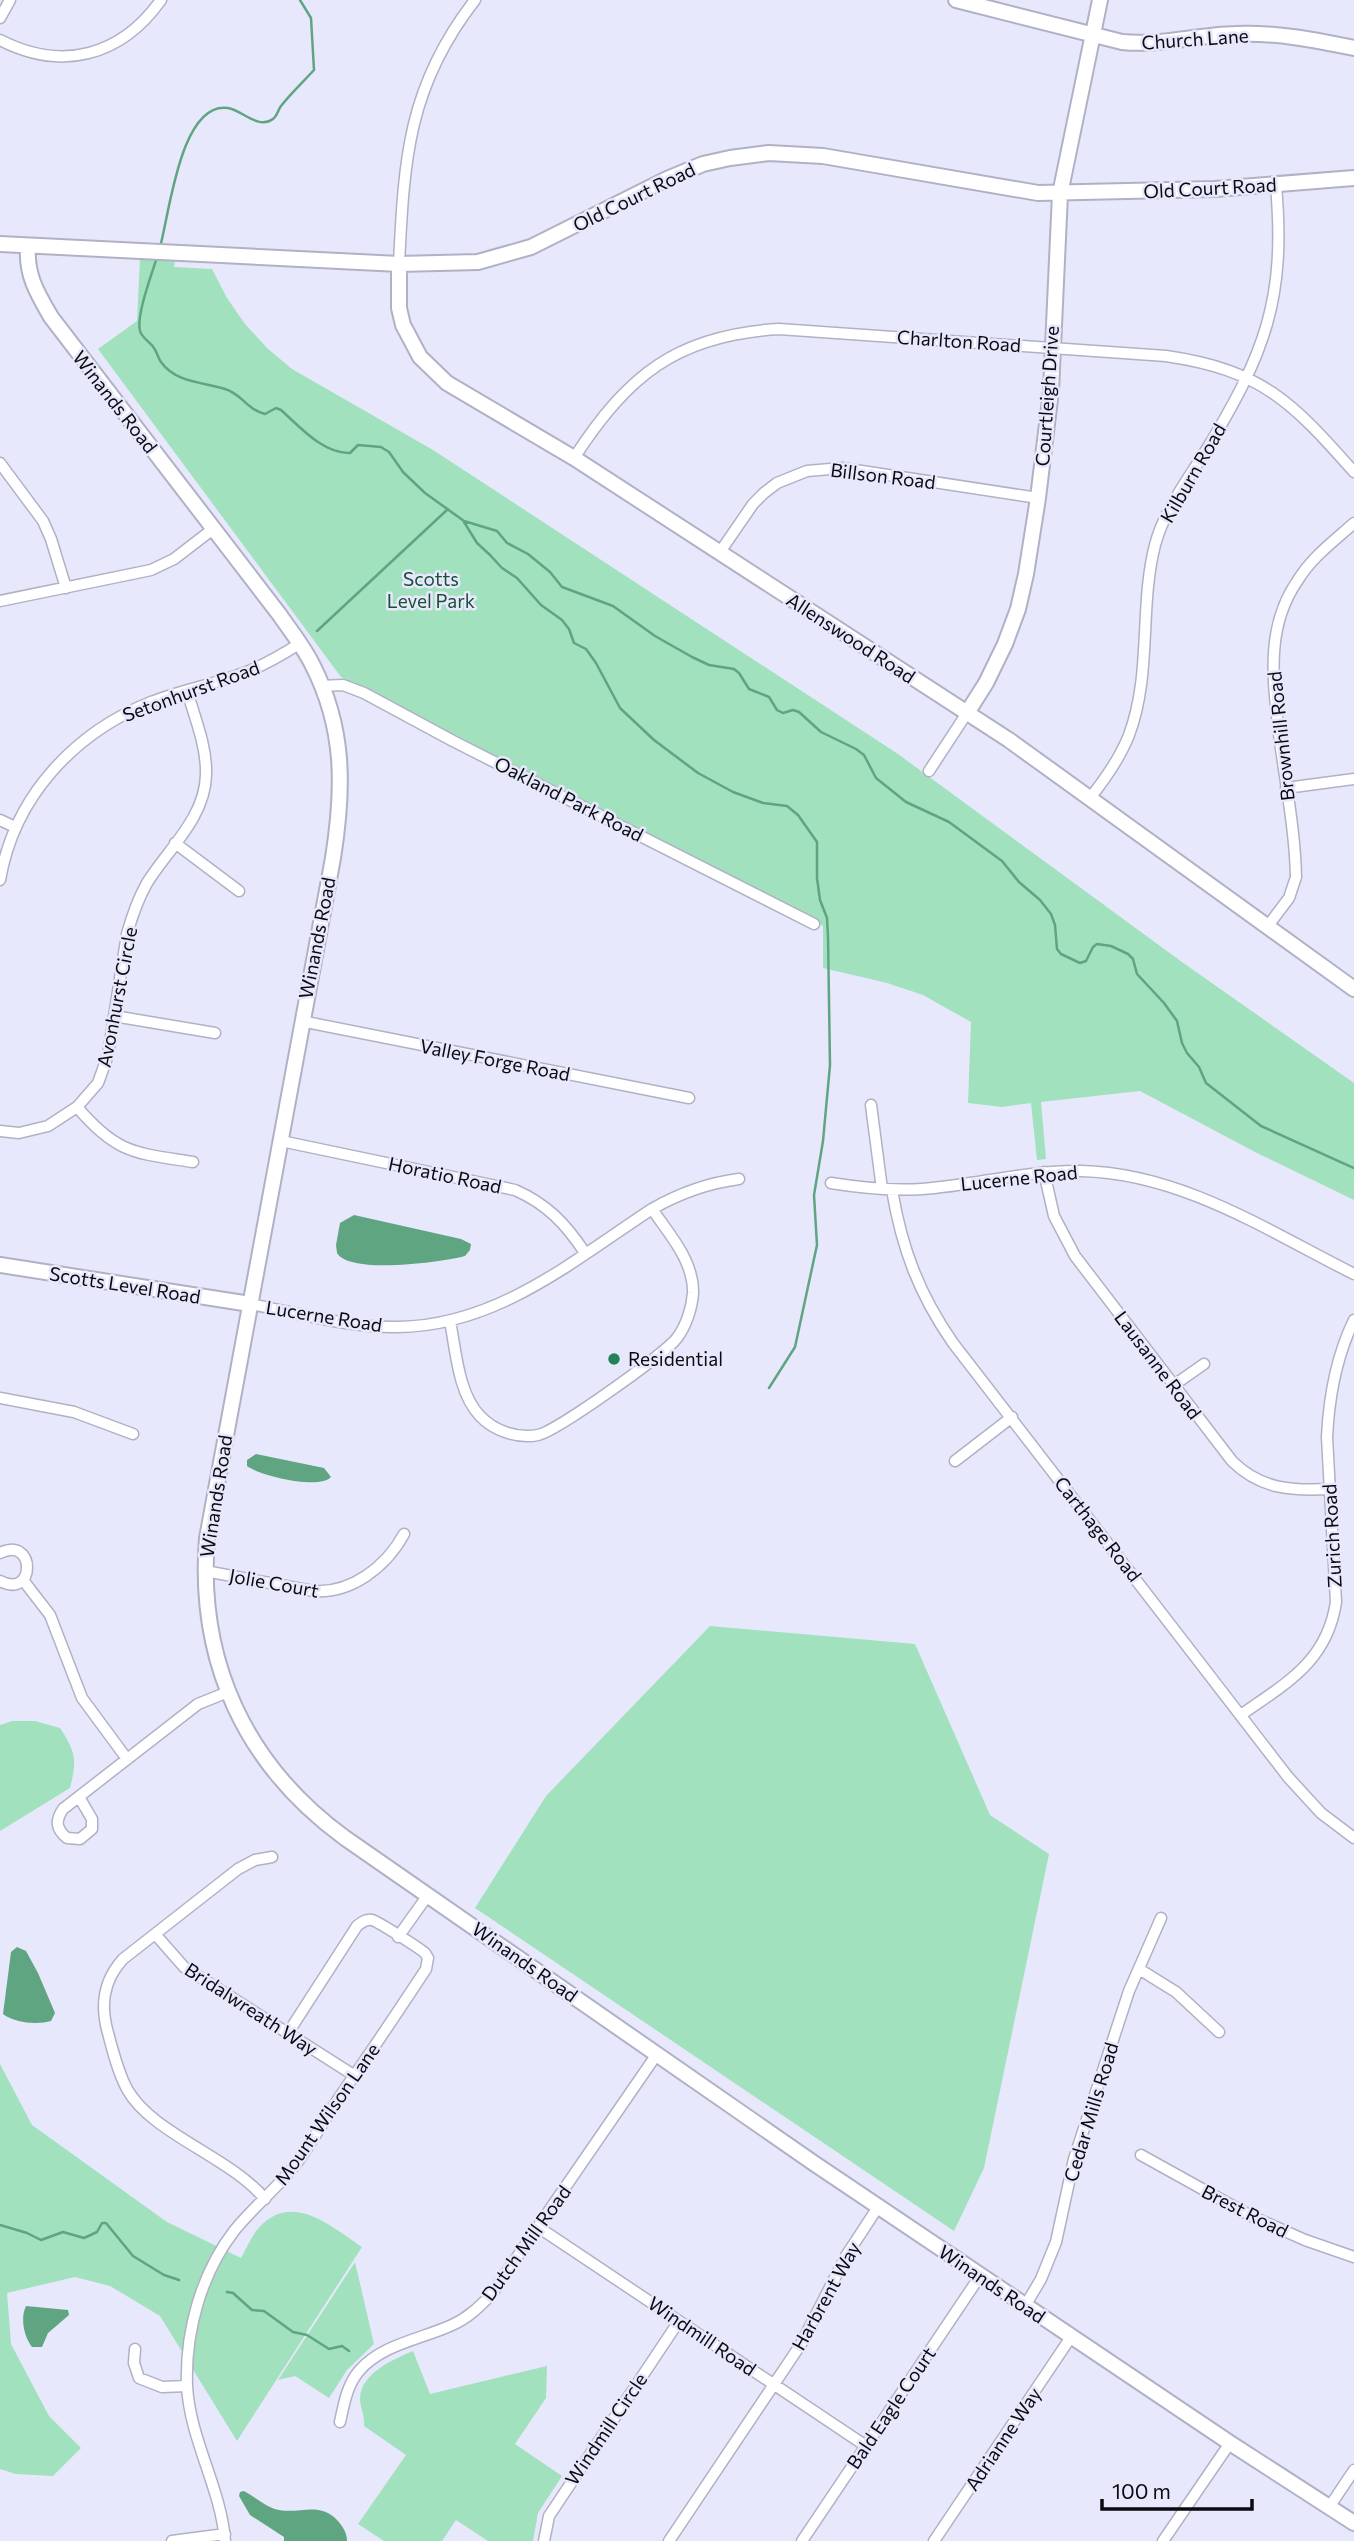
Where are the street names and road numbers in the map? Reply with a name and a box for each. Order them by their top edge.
street label: Church Lane [1141,23,1249,54]
street label: Old Court Road [569,157,699,236]
street label: Old Court Road [1143,173,1277,202]
street label: Charlton Road [896,325,1022,356]
street label: Courtleigh Drive [1030,325,1063,467]
street label: Winands Road [68,346,163,457]
street label: Kilburn Road [1155,419,1230,526]
street label: Billson Road [829,458,937,493]
street label: Allenswood Road [783,587,920,688]
street label: Setonhurst Road [119,655,262,726]
street label: Brownhill Road [1262,670,1299,802]
street label: Oakland Park Road [491,751,647,846]
street label: Winands Road [293,875,340,1001]
street label: Avonhurst Circle [92,925,141,1069]
street label: Valley Forge Road [418,1034,572,1085]
street label: Horatio Road [386,1151,504,1198]
street label: Lucerne Road [959,1160,1079,1195]
street label: Scotts Level Road [48,1261,202,1308]
street label: Lucerne Road [264,1295,384,1336]
street label: Lausanne Road [1110,1306,1207,1423]
street label: Winands Road [194,1433,237,1559]
street label: Carthage Road [1050,1471,1147,1586]
street label: Zurich Road [1317,1483,1346,1589]
street label: Jolie Court [227,1563,321,1602]
street label: Winands Road [468,1917,583,2006]
street label: Bridalwreath Way [181,1957,322,2060]
street label: Mount Wilson Lane [269,2038,384,2189]
street label: Cedar Mills Road [1058,2039,1123,2184]
street label: Brest Road [1198,2179,1292,2242]
street label: Dutch Mill Road [476,2181,575,2305]
street label: Harbrent Way [786,2237,865,2354]
street label: Winands Road [935,2239,1050,2328]
street label: Windmill Road [644,2291,761,2380]
street label: Bald Eagle Court [841,2342,940,2473]
street label: Windmill Circle [560,2368,652,2489]
street label: Adrianne Way [960,2383,1046,2495]

